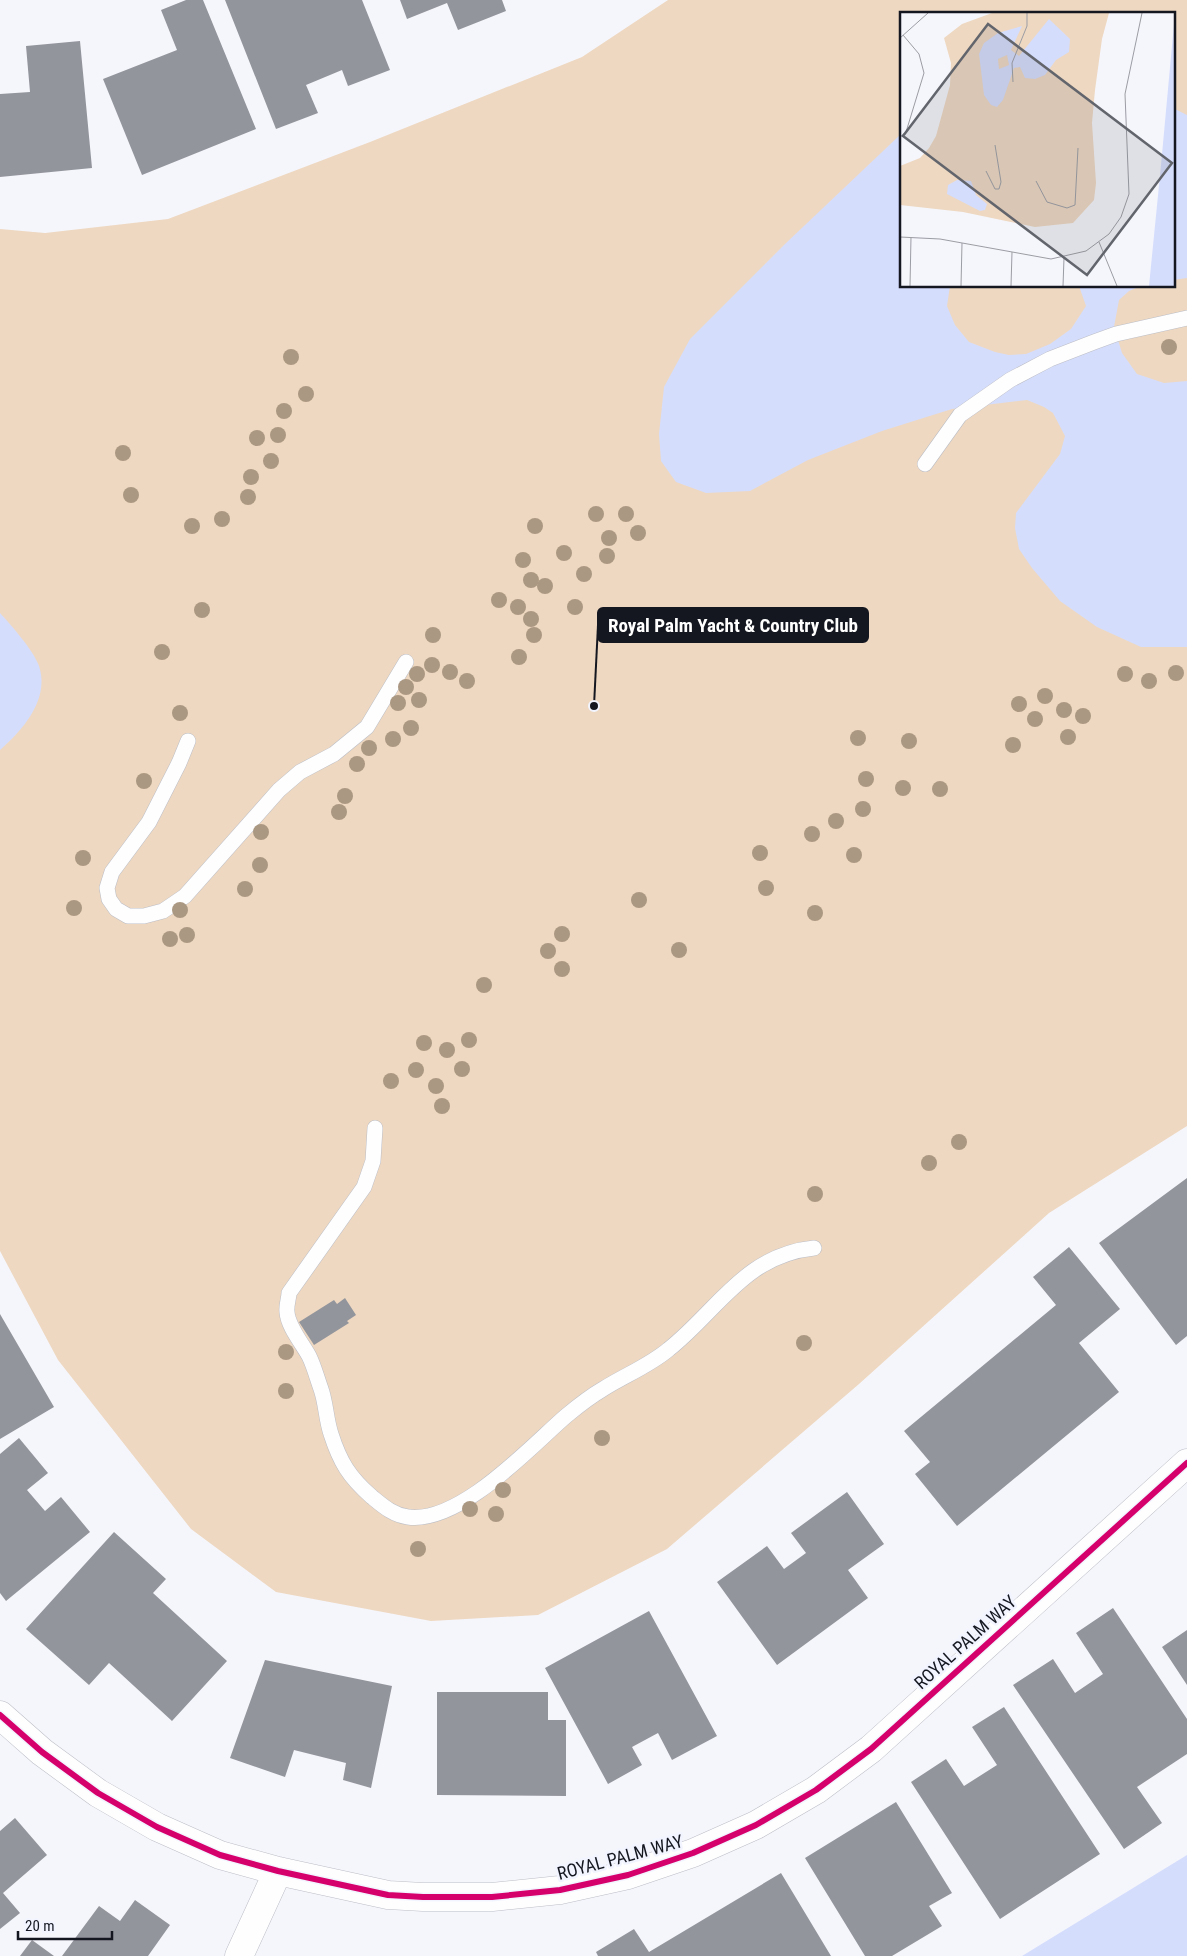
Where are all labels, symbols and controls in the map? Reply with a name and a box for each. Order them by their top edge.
inset map [900,12,1174,288]
callout: Royal Palm Yacht & Country Club [598,608,868,642]
text: Royal Palm Yacht & Country Club [608,614,858,637]
street label: ROYAL PALM WAY [910,1591,1021,1693]
street label: ROYAL PALM WAY [555,1830,686,1884]
scale bar [18,1908,111,1940]
text: 20 m [25,1917,55,1935]

